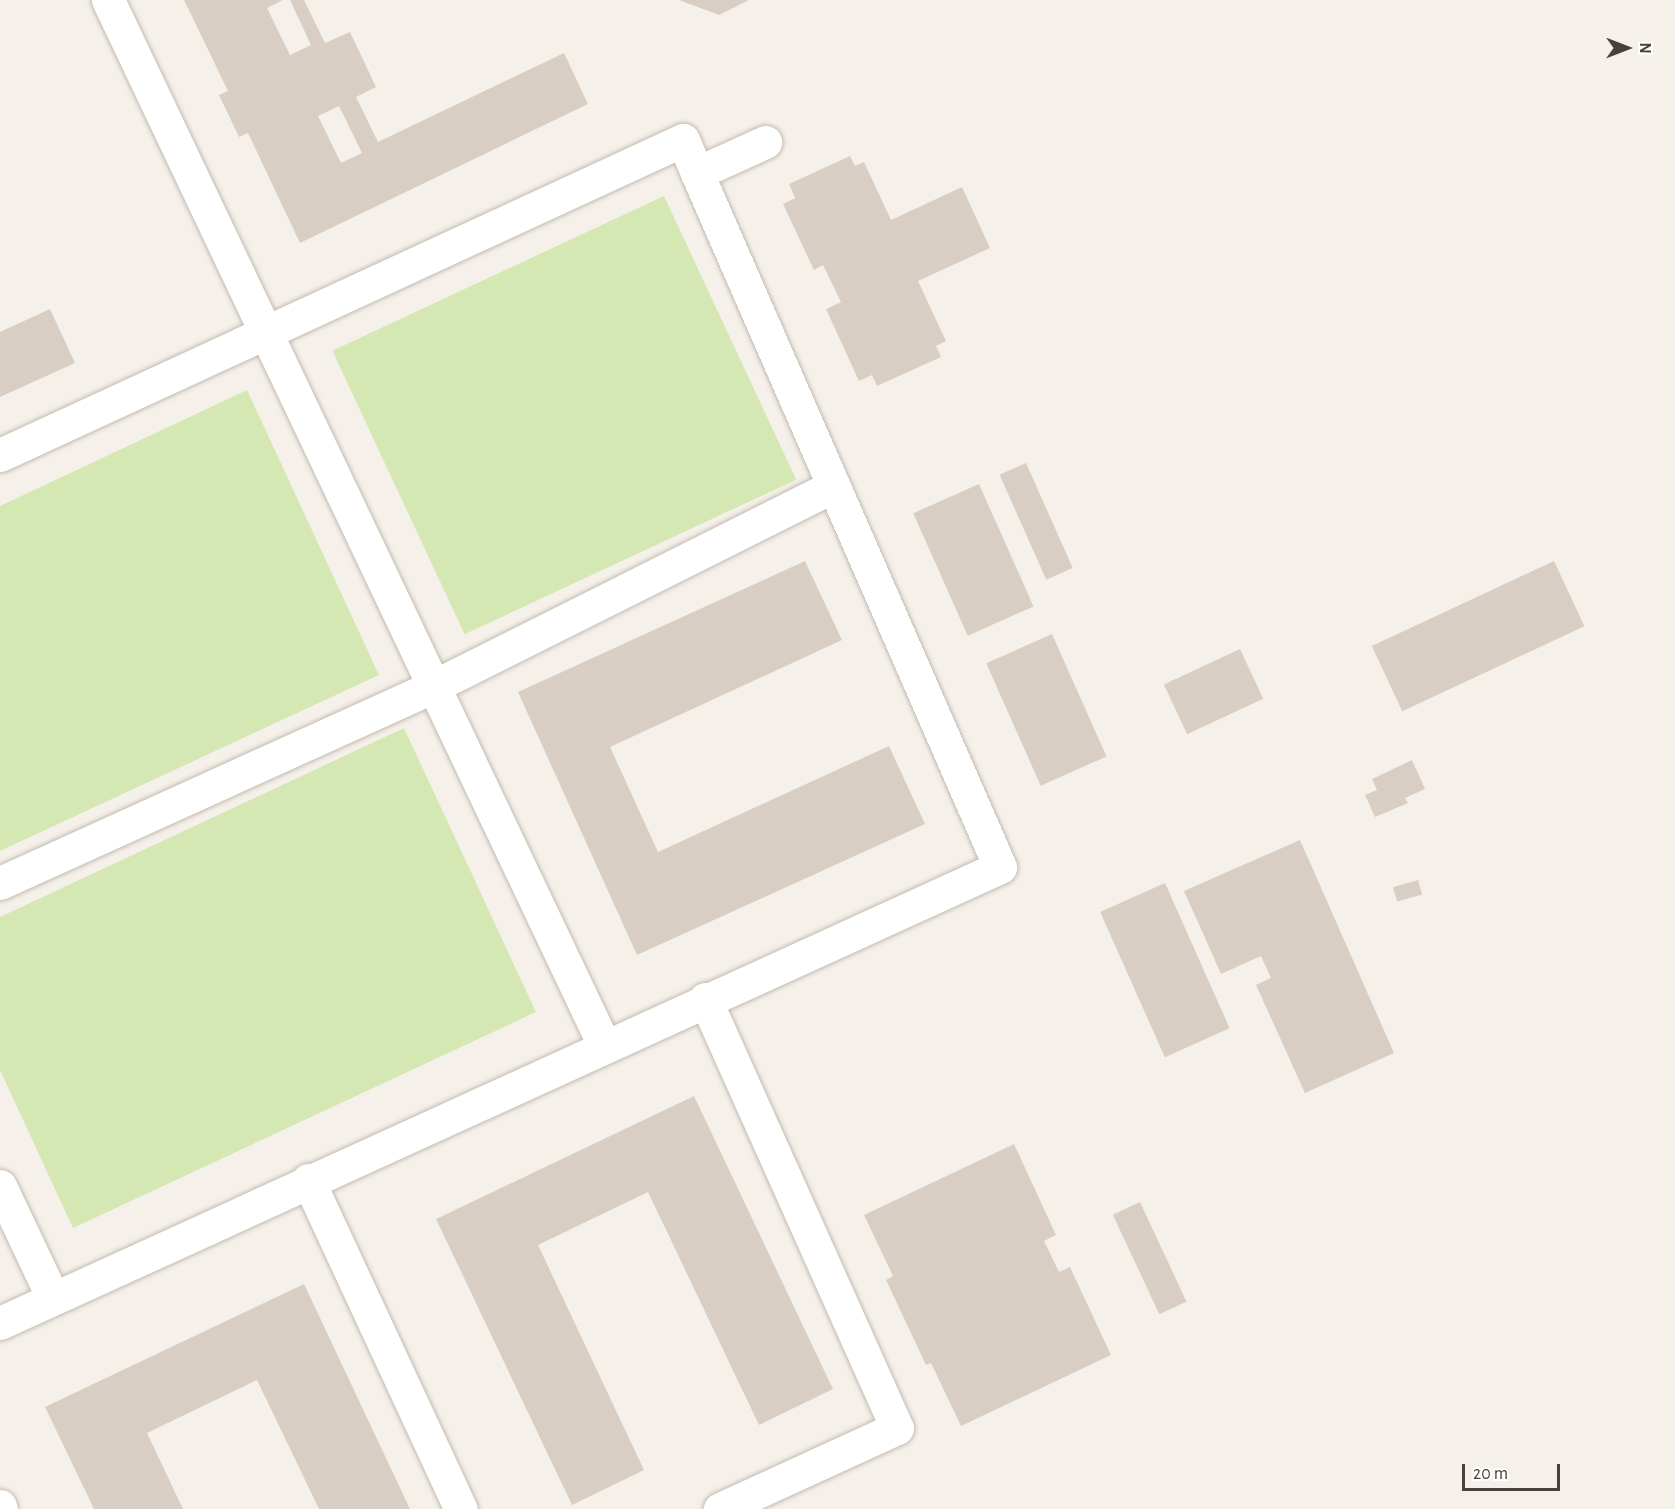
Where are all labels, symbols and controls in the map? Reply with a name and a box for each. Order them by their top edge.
north arrow [1597,18,1657,78]
text: N [1637,42,1653,54]
scale bar [1465,1452,1562,1490]
text: 20 m [1473,1465,1508,1483]

